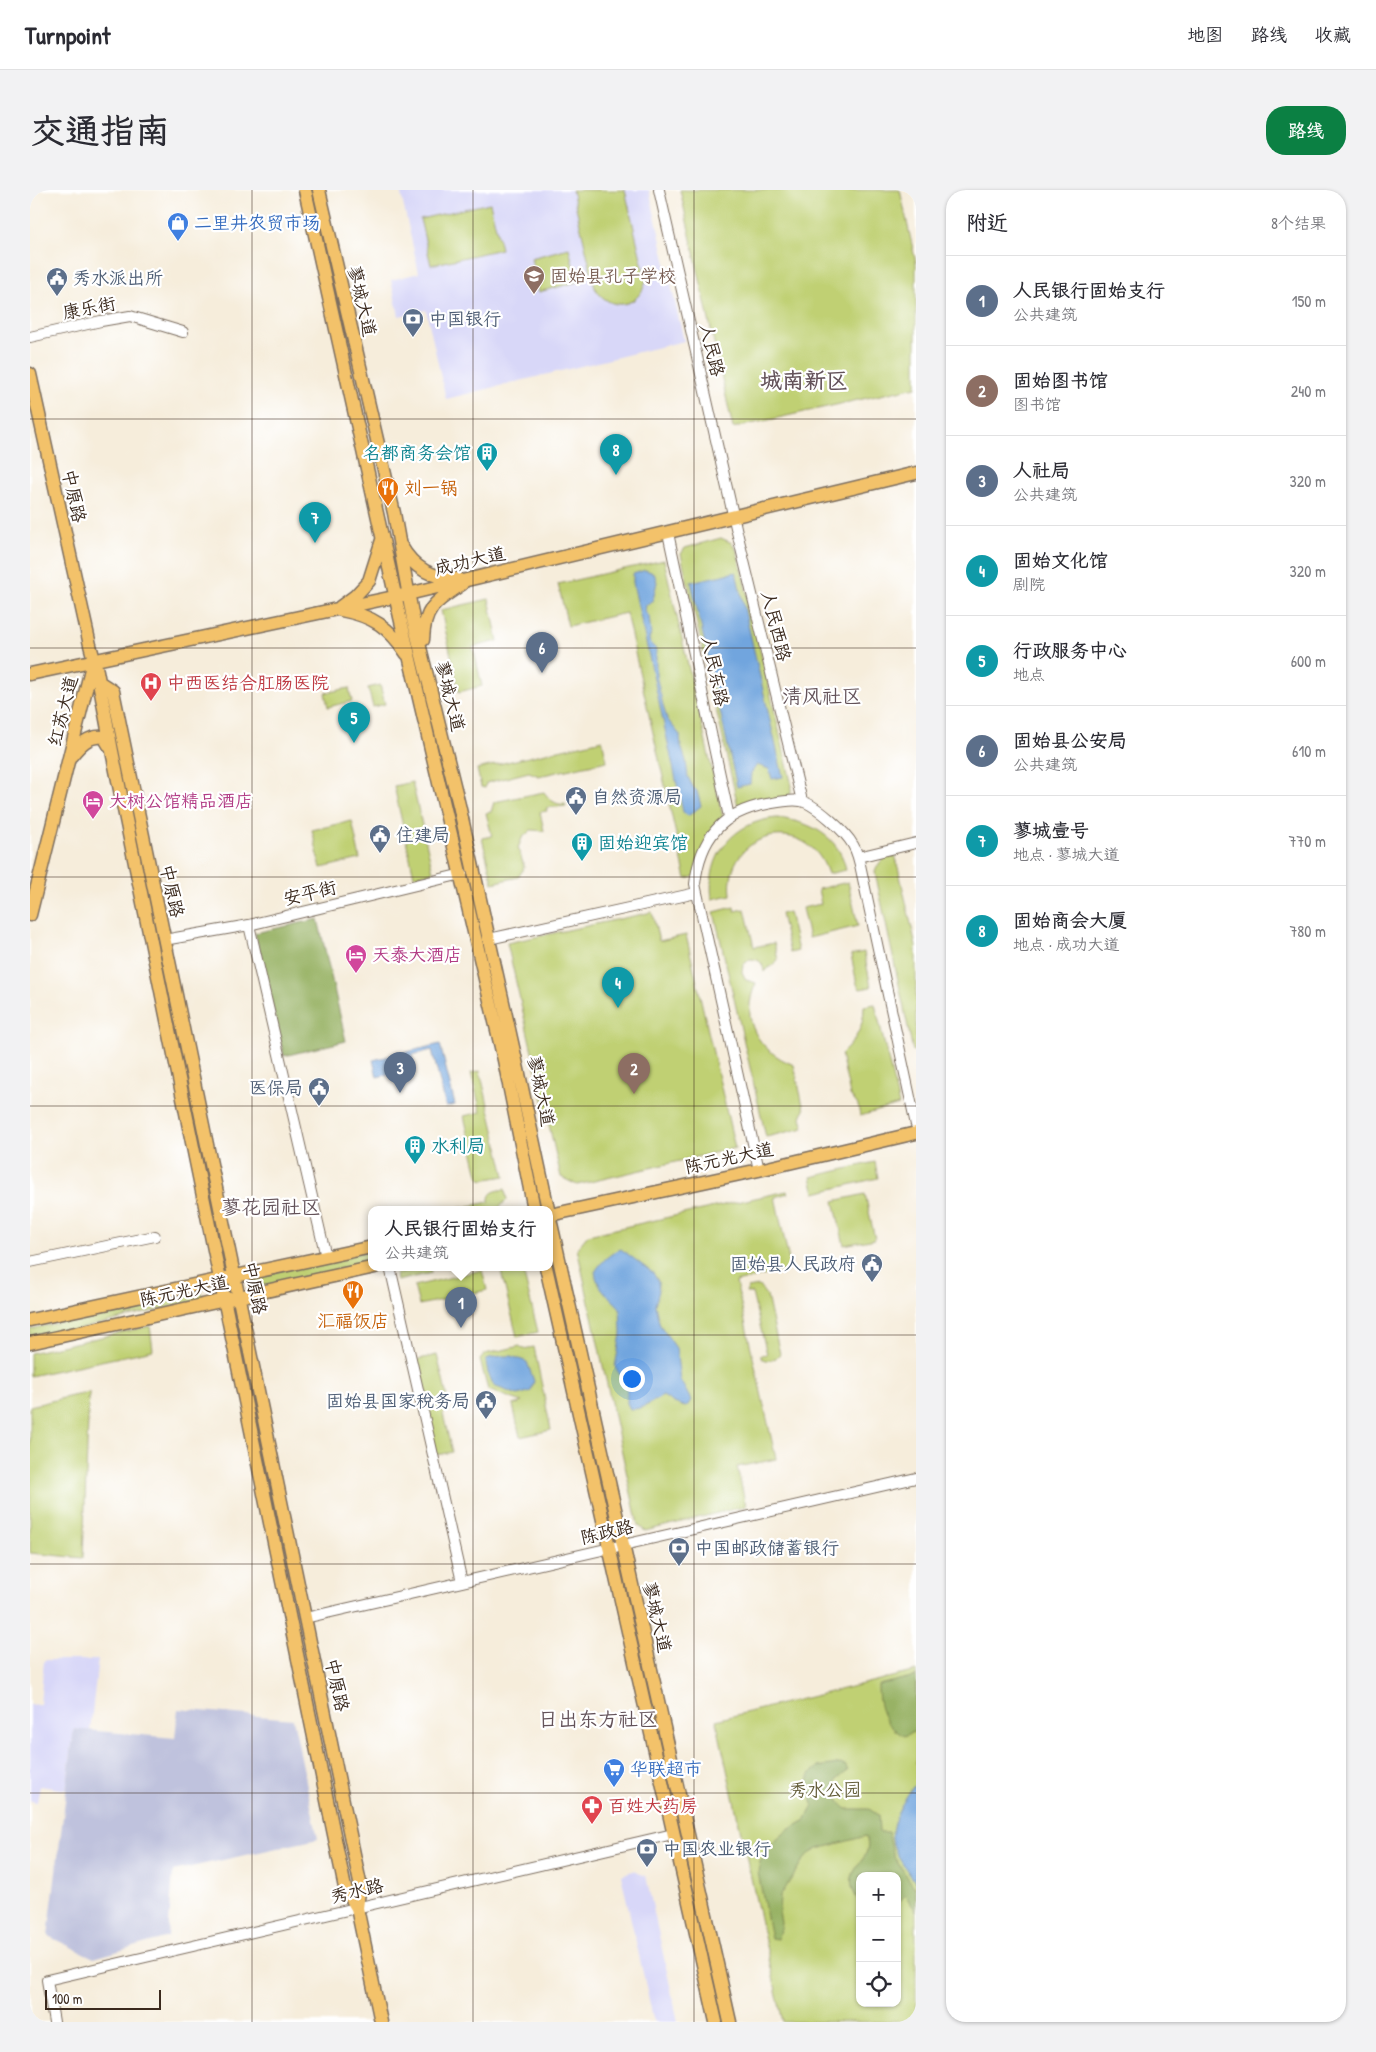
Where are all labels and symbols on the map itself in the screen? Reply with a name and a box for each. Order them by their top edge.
place label: 二里井农贸市场 [194,210,320,235]
shop icon: 二里井农贸市场 [166,211,190,242]
street label: 蓼城大道 [342,263,383,339]
place label: 固始县孔子学校 [550,263,676,288]
school or university icon: 固始县孔子学校 [522,264,546,295]
place label: 秀水派出所 [73,265,163,290]
public building icon: 秀水派出所 [45,266,69,297]
street label: 康乐街 [60,290,118,325]
place label: 中国银行 [429,306,501,331]
bank icon: 中国银行 [401,307,425,338]
street label: 人民路 [694,321,731,379]
district label: 城南新区 [760,365,848,395]
pin: 8 [600,434,632,475]
place label: 名都商务会馆 [363,440,471,465]
building icon: 名都商务会馆 [475,441,499,472]
street label: 中原路 [57,467,92,525]
place label: 刘一锅 [404,475,458,500]
restaurant icon: 刘一锅 [376,476,400,507]
pin: 7 [299,502,331,543]
street label: 成功大道 [432,540,508,581]
street label: 人民西路 [756,588,797,664]
pin: 6 [526,632,558,673]
street label: 人民东路 [696,633,735,709]
street label: 蓼城大道 [430,658,471,734]
place label: 中西医结合肛肠医院 [167,670,329,695]
hospital icon: 中西医结合肛肠医院 [139,671,163,702]
street label: 红苏大道 [42,673,83,749]
district label: 清风社区 [782,682,862,709]
pin: 5 [338,702,370,743]
place label: 自然资源局 [592,784,682,809]
public building icon: 自然资源局 [564,785,588,816]
place label: 大树公馆精品酒店 [109,788,253,813]
hotel icon: 大树公馆精品酒店 [81,789,105,820]
place label: 住建局 [396,822,450,847]
public building icon: 住建局 [368,823,392,854]
place label: 固始迎宾馆 [598,830,688,855]
building icon: 固始迎宾馆 [570,831,594,862]
street label: 中原路 [155,862,190,920]
street label: 安平街 [281,874,339,911]
place label: 天泰大酒店 [372,942,462,967]
hotel icon: 天泰大酒店 [344,943,368,974]
pin: 4 [602,967,634,1008]
pin: 3 [384,1052,416,1093]
street label: 蓼城大道 [522,1053,561,1129]
pin: 2 [618,1053,650,1094]
place label: 医保局 [249,1075,303,1100]
public building icon: 医保局 [307,1076,331,1107]
place label: 水利局 [431,1133,485,1158]
building icon: 水利局 [403,1134,427,1165]
street label: 陈元光大道 [682,1136,776,1179]
district label: 蓼花园社区 [221,1193,321,1220]
place label: 固始县人民政府 [730,1251,856,1276]
public building icon: 固始县人民政府 [860,1252,884,1283]
street label: 中原路 [238,1259,273,1317]
street label: 陈元光大道 [137,1269,231,1312]
restaurant icon: 汇福饭店 [341,1279,365,1310]
pin: 1 [445,1287,477,1328]
place label: 汇福饭店 [317,1308,389,1333]
your location [619,1366,645,1392]
place label: 固始县国家税务局 [326,1388,470,1413]
public building icon: 固始县国家税务局 [474,1389,498,1420]
street label: 陈政路 [578,1513,636,1550]
place label: 中国邮政储蓄银行 [695,1535,839,1560]
bank icon: 中国邮政储蓄银行 [667,1536,691,1567]
street label: 蓼城大道 [637,1579,678,1655]
street label: 中原路 [320,1656,355,1714]
district label: 日出东方社区 [538,1705,658,1732]
place label: 华联超市 [630,1756,702,1781]
supermarket icon: 华联超市 [602,1757,626,1788]
park label: 秀水公园 [789,1777,861,1802]
place label: 百姓大药房 [608,1793,698,1818]
pharmacy icon: 百姓大药房 [580,1794,604,1825]
place label: 中国农业银行 [663,1836,771,1861]
bank icon: 中国农业银行 [635,1837,659,1868]
street label: 秀水路 [328,1872,386,1909]
scale bar [45,1987,161,2010]

